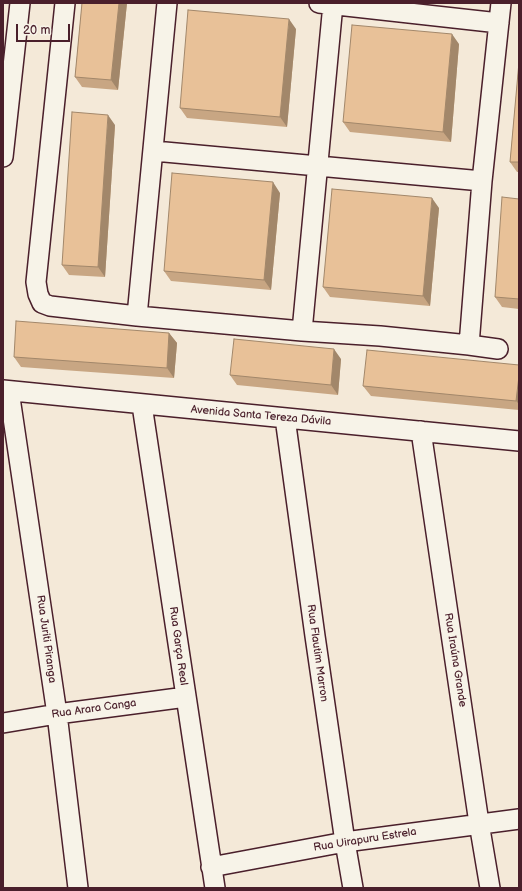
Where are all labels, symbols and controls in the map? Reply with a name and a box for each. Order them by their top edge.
scale bar [18,16,72,42]
text: 20 m [23,23,50,38]
street label: Avenida Santa Tereza Dávila [190,403,332,429]
street label: Rua Juriti Piranga [33,594,59,684]
street label: Rua Flautim Marron [304,603,330,703]
street label: Rua Garça Real [166,606,190,686]
street label: Rua Iraúna Grande [441,612,469,708]
street label: Rua Arara Canga [51,697,137,721]
street label: Rua Uirapuru Estrela [313,825,417,855]

